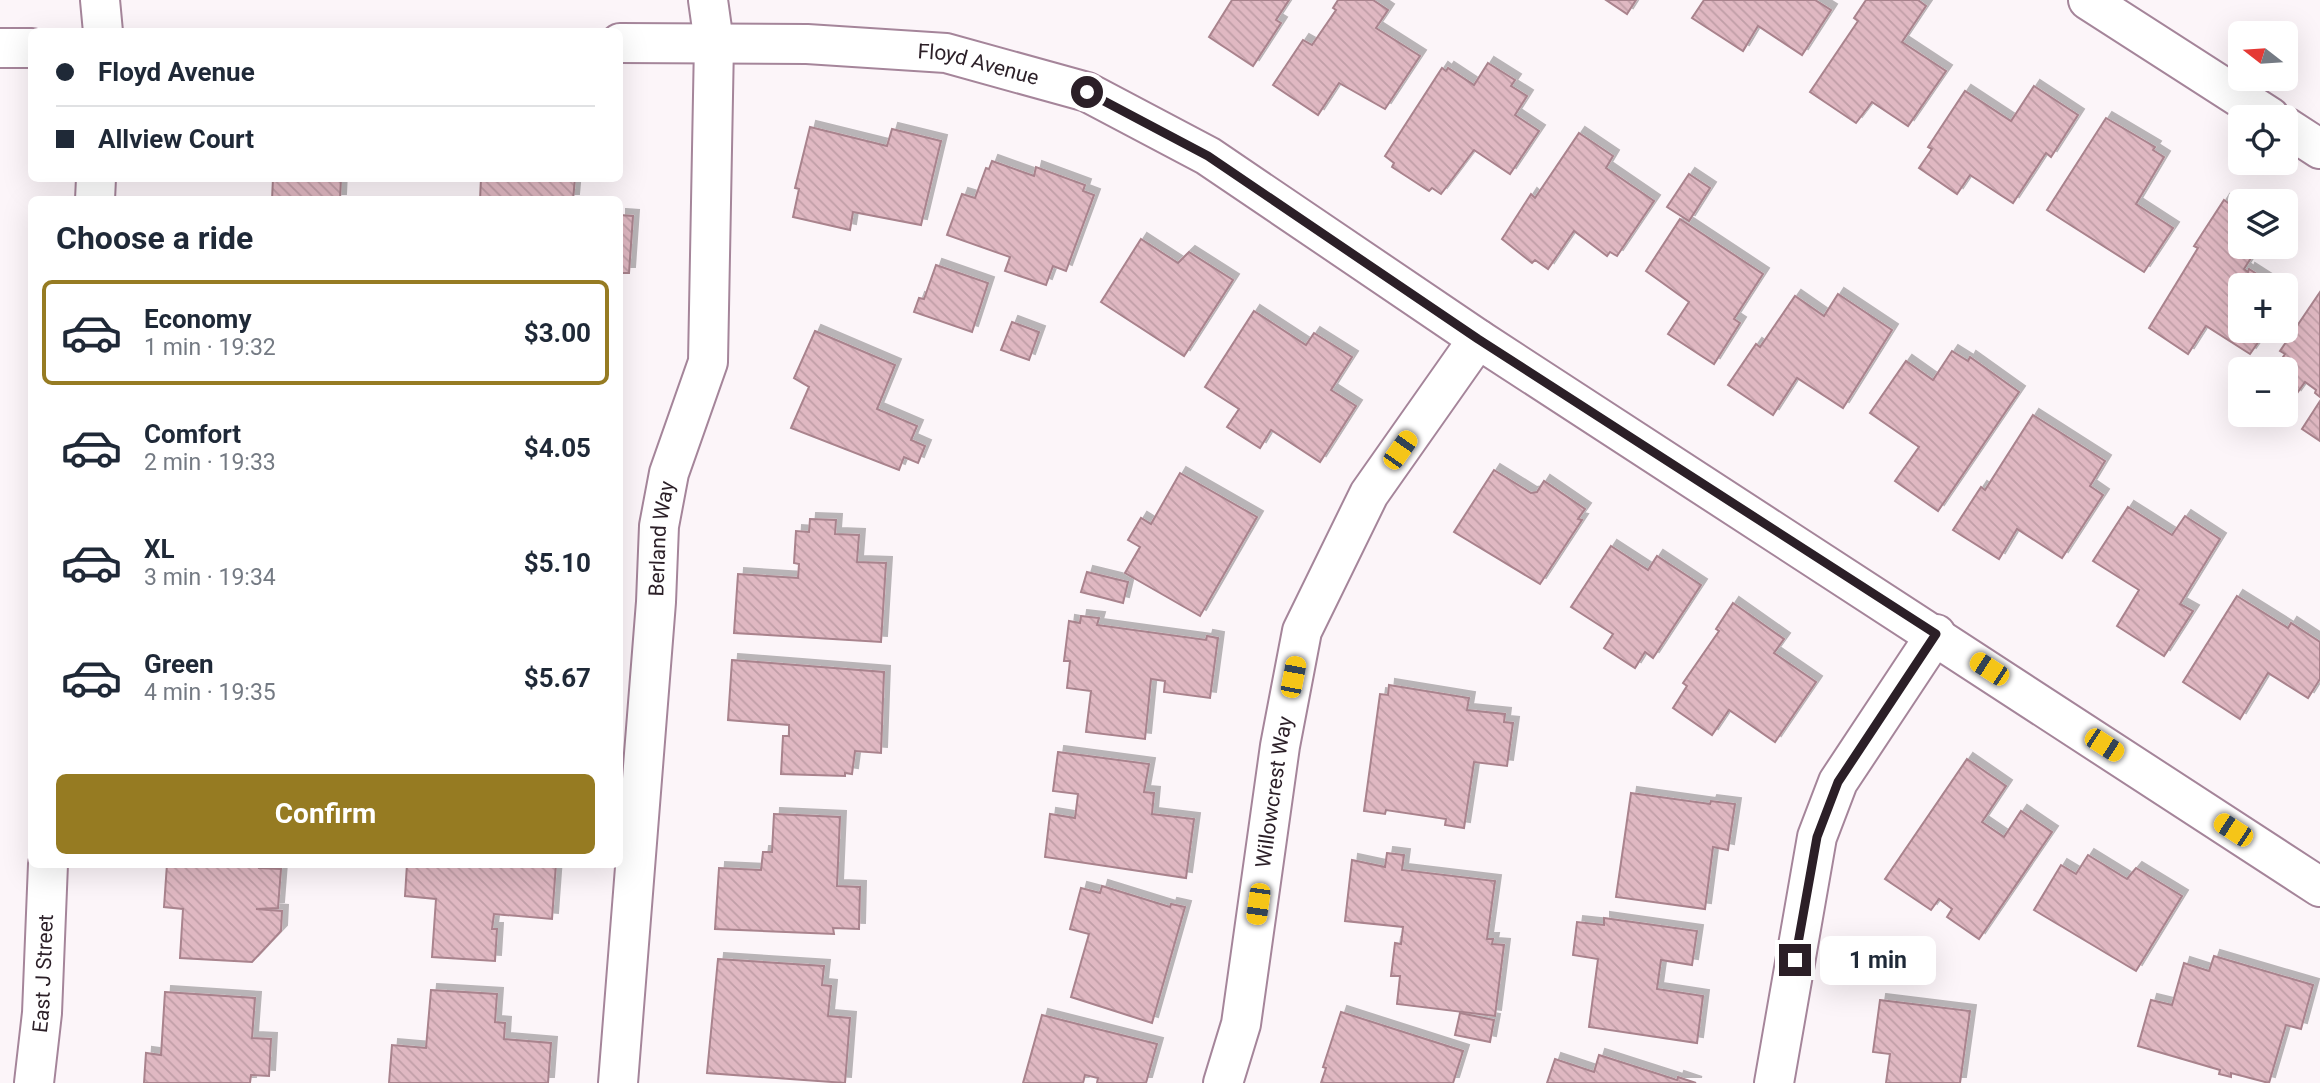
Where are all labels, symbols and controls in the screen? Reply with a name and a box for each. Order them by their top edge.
north arrow [2228,21,2298,91]
map controls [2228,21,2298,427]
street label: Floyd Avenue [917,39,1042,90]
text: Floyd Avenue [98,57,255,87]
route start [1071,76,1103,108]
button: locate [2228,105,2298,175]
text: Allview Court [98,124,254,154]
button: layers [2228,189,2298,259]
text: Choose a ride [56,219,253,257]
button: + [2228,273,2298,343]
icon: car [60,301,123,364]
text: Economy [144,304,251,334]
text: $3.00 [524,318,591,348]
text: 1 min · 19:32 [144,334,276,361]
button: − [2228,357,2298,427]
icon: car [60,416,123,479]
text: Comfort [144,419,241,449]
car [1380,427,1421,473]
text: $4.05 [524,433,591,463]
text: 2 min · 19:33 [144,449,276,476]
street label: Berland Way [644,479,679,597]
icon: car [60,531,123,594]
text: XL [144,534,175,564]
text: $5.10 [524,548,591,578]
text: 3 min · 19:34 [144,564,276,591]
icon: car [60,646,123,709]
text: Green [144,649,214,679]
car [1966,649,2013,689]
car [1279,654,1308,700]
text: $5.67 [524,663,591,693]
text: 4 min · 19:35 [144,679,276,706]
street label: Willowcrest Way [1251,714,1297,870]
car [2081,725,2128,765]
button: Confirm [56,774,595,854]
car [2210,810,2257,850]
car [1245,882,1272,926]
street label: East J Street [28,914,58,1034]
callout: 1 min [1820,936,1935,984]
route end [1779,944,1811,976]
text: 1 min [1849,947,1907,974]

